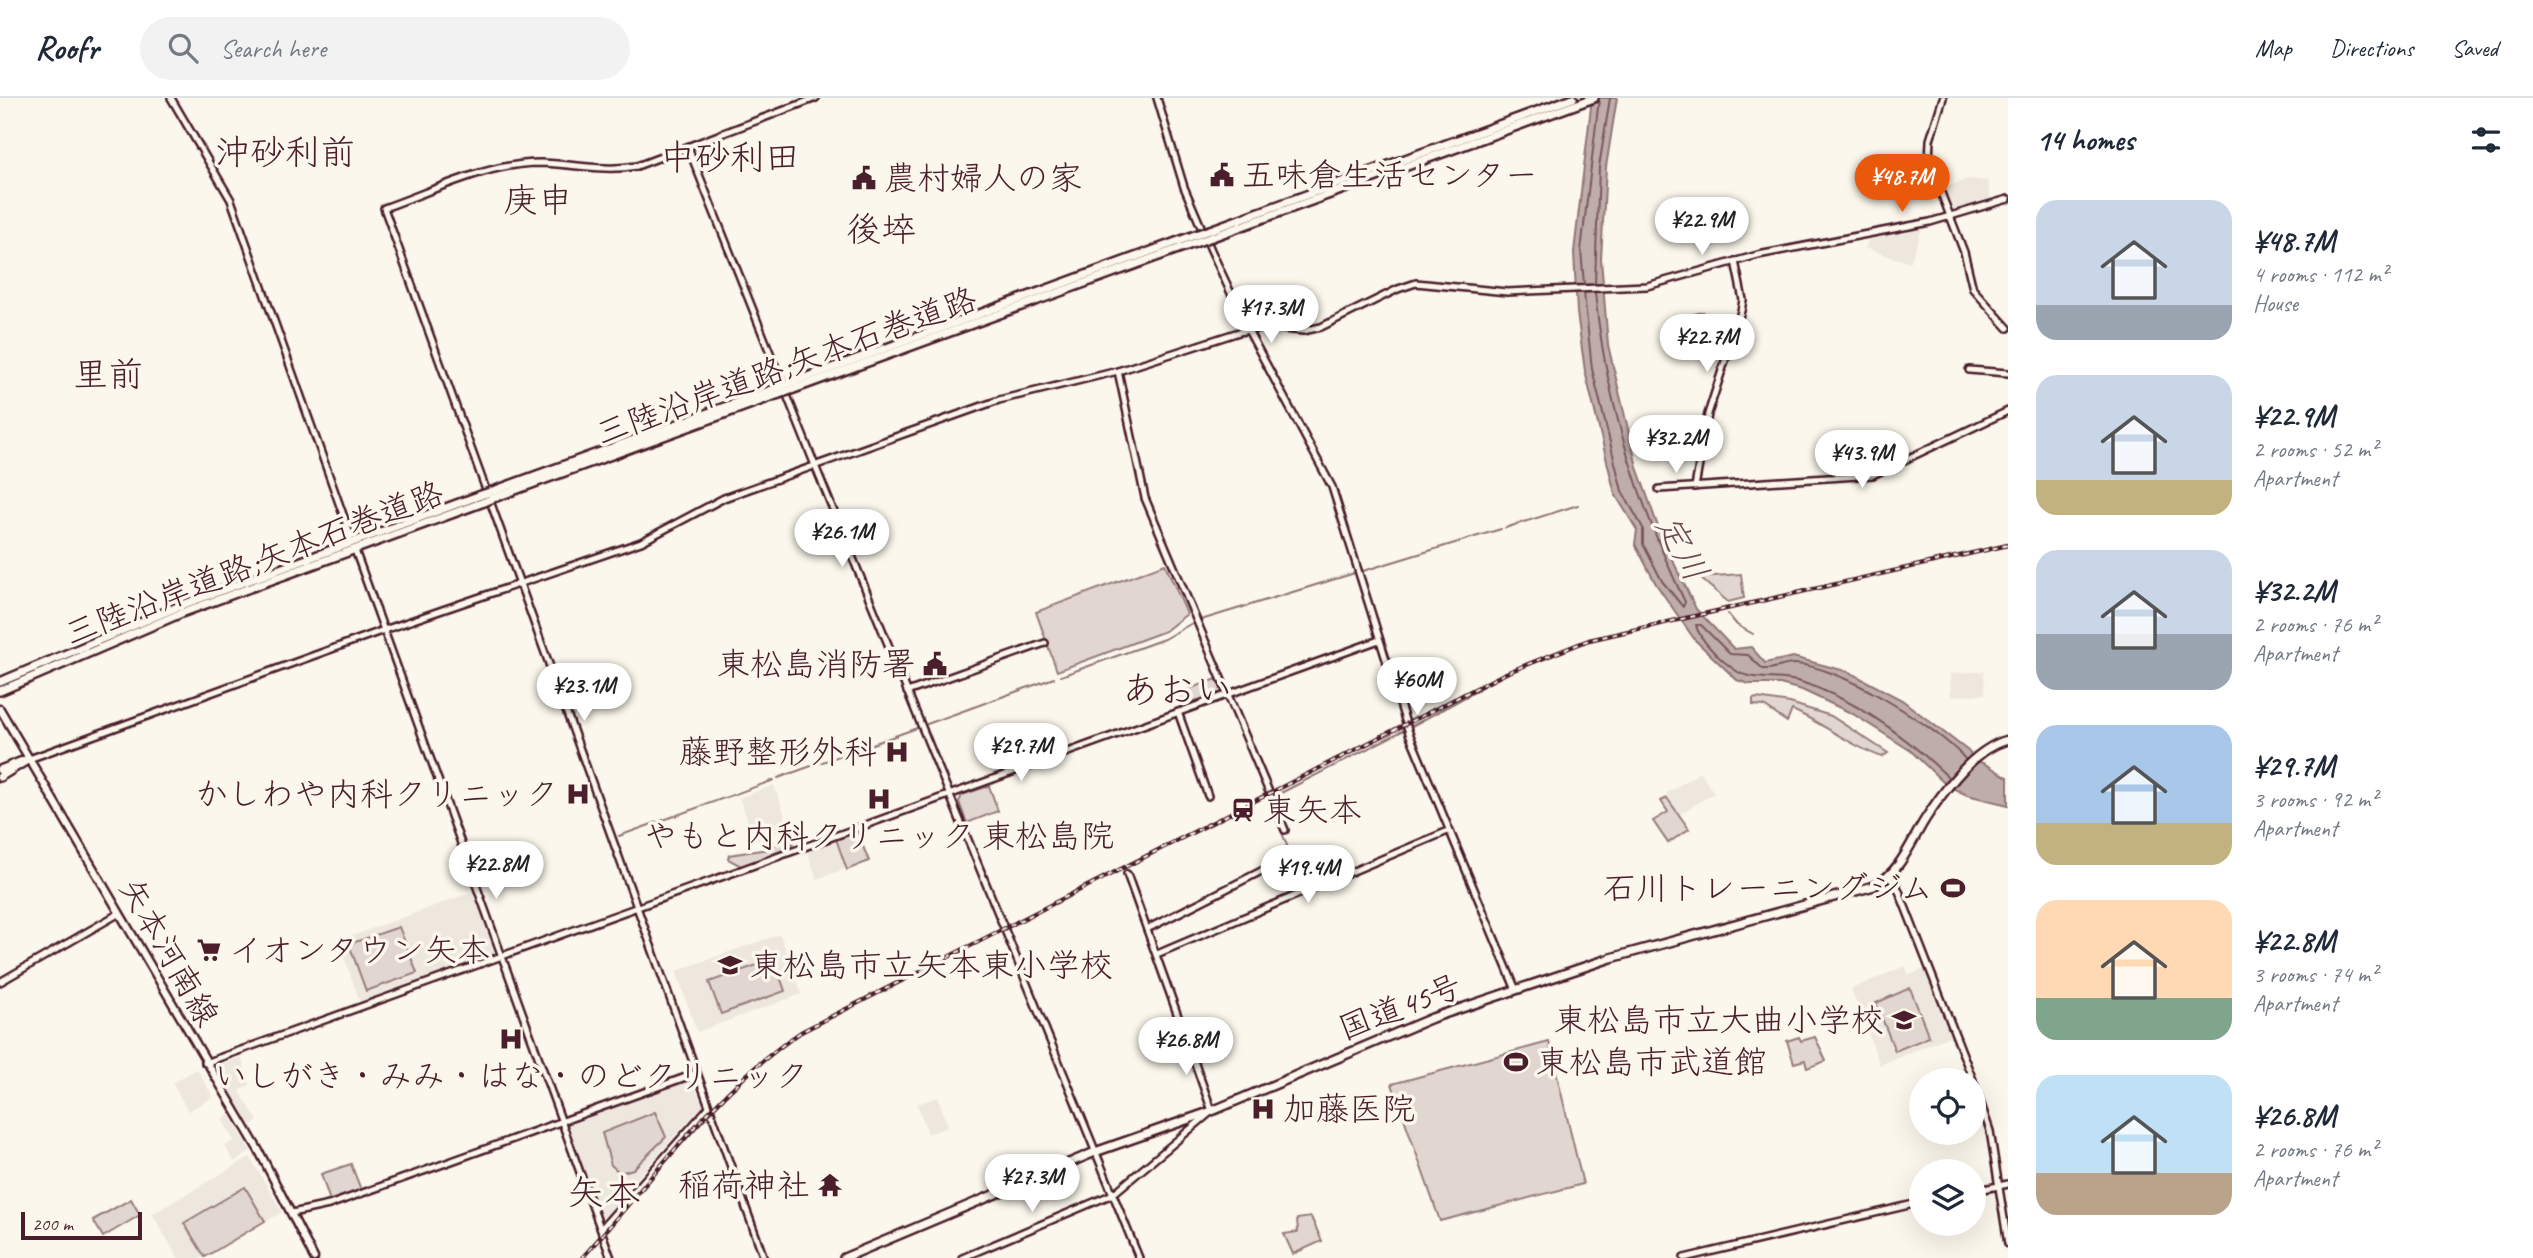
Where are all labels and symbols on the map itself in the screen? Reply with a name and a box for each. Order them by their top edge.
district label: 沖砂利前 [215,130,355,175]
district label: 中砂利田 [660,135,800,180]
place label: 五味倉生活センター [1242,154,1538,196]
pin: ¥48.7M [1845,155,1959,214]
place label: 農村婦人の家 [884,157,1082,199]
public building icon: 五味倉生活センター [1208,161,1236,189]
public building icon: 農村婦人の家 [850,164,878,192]
district label: 庚申 [503,178,573,223]
pin: ¥22.9M [1645,198,1759,257]
district label: 後埣 [846,207,916,252]
street label: 三陸沿岸道路;矢本石巻道路 [590,277,982,455]
pin: ¥17.3M [1214,286,1328,345]
pin: ¥22.7M [1650,314,1764,374]
district label: 里前 [73,352,143,397]
pin: ¥32.2M [1619,416,1733,475]
pin: ¥43.9M [1805,430,1919,490]
street label: 三陸沿岸道路;矢本石巻道路 [59,471,449,655]
water label: 定川 [1645,506,1719,590]
pin: ¥26.1M [785,510,899,569]
place label: 東松島消防署 [717,643,915,685]
public building icon: 東松島消防署 [921,650,949,678]
pin: ¥60M [1376,658,1458,717]
pin: ¥23.1M [527,664,641,723]
district label: あおい [1122,666,1233,713]
pin: ¥29.7M [964,724,1078,783]
place label: 藤野整形外科 [679,731,877,773]
hospital icon: 藤野整形外科 [883,738,911,766]
place label: かしわや内科クリニック [195,773,558,815]
hospital icon: かしわや内科クリニック [564,780,592,808]
hospital icon: やもと内科クリニック 東松島院 [865,785,893,813]
place label: 東矢本 [1263,789,1362,831]
station icon: 東矢本 [1229,796,1257,824]
place label: やもと内科クリニック 東松島院 [644,815,1114,857]
pin: ¥22.8M [439,842,553,901]
pin: ¥19.4M [1251,846,1365,905]
place label: 石川トレーニングジム [1603,867,1933,909]
street label: 矢本河南線 [110,870,228,1034]
sports icon: 石川トレーニングジム [1939,874,1967,902]
place label: イオンタウン矢本 [229,929,490,971]
supermarket icon: イオンタウン矢本 [195,936,223,964]
place label: 東松島市立矢本東小学校 [750,944,1113,986]
school or university icon: 東松島市立矢本東小学校 [716,951,744,979]
street label: 国道45号 [1332,964,1468,1050]
place label: 東松島市立大曲小学校 [1554,999,1884,1041]
school or university icon: 東松島市立大曲小学校 [1890,1006,1918,1034]
pin: ¥26.8M [1129,1018,1243,1077]
hospital icon: いしがき・みみ・はな・のどクリニック [497,1025,525,1053]
place label: 東松島市武道館 [1536,1041,1767,1083]
sports icon: 東松島市武道館 [1502,1048,1530,1076]
place label: いしがき・みみ・はな・のどクリニック [214,1055,808,1097]
place label: 加藤医院 [1283,1088,1415,1130]
hospital icon: 加藤医院 [1249,1095,1277,1123]
pin: ¥27.3M [975,1154,1089,1214]
place label: 稲荷神社 [678,1164,810,1206]
district label: 矢本 [567,1169,641,1216]
temple icon: 稲荷神社 [816,1171,844,1199]
scale bar [21,1209,142,1241]

